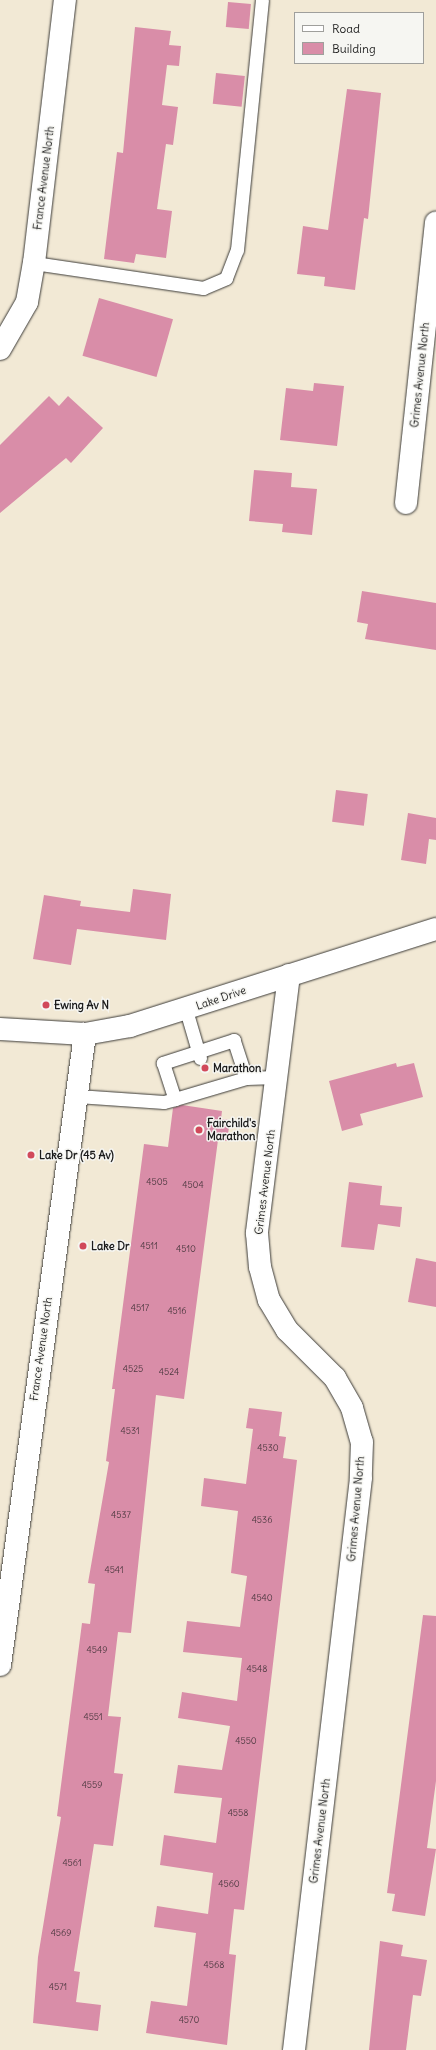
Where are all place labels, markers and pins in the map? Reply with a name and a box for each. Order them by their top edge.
place label: Ewing Av N [54,998,109,1012]
marker: Ewing Av N [41,1000,51,1010]
place label: Marathon [213,1061,261,1075]
marker: Marathon [200,1063,210,1073]
place label: Fairchild's Marathon [207,1117,256,1143]
marker: Fairchild's Marathon [194,1125,204,1135]
place label: Lake Dr (45 Av) [39,1148,114,1162]
marker: Lake Dr (45 Av) [26,1150,36,1160]
place label: Lake Dr [91,1239,130,1253]
marker: Lake Dr [78,1241,88,1251]

